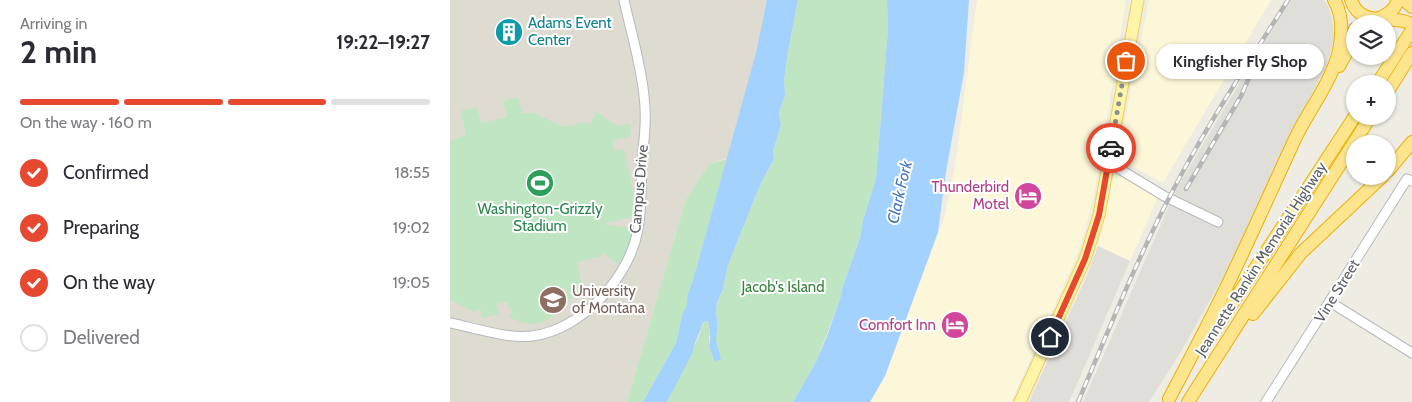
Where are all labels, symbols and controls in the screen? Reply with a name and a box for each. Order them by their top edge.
text: Arriving in [20,14,87,33]
place label: Adams Event Center [528,14,612,49]
map controls [1346,15,1396,185]
button: layers [1346,15,1396,65]
building icon: Adams Event Center [494,17,524,47]
text: 19:22–19:27 [336,31,430,54]
text: 2 min [20,32,97,71]
pin [1105,40,1147,82]
callout: Kingfisher Fly Shop [1156,44,1324,78]
icon: bag [1112,47,1140,75]
text: Kingfisher Fly Shop [1173,52,1307,71]
button: + [1346,75,1396,125]
text: On the way · 160 m [20,113,152,132]
courier [1086,123,1136,173]
icon: car [1097,134,1125,162]
button: − [1346,135,1396,185]
street label: Campus Drive [626,144,652,234]
water label: Clark Fork [883,158,916,225]
street label: Jeannette Rankin Memorial Highway [1191,158,1331,360]
icon: check [20,159,48,187]
text: Confirmed [63,161,149,184]
text: 18:55 [394,163,430,182]
sports icon: Washington-Grizzly Stadium [525,168,555,198]
place label: Thunderbird Motel [932,178,1009,213]
hotel icon: Thunderbird Motel [1013,181,1043,211]
place label: Washington-Grizzly Stadium [477,200,603,235]
icon: check [20,214,48,242]
text: Preparing [63,216,139,239]
text: 19:02 [393,218,430,237]
street label: Vine Street [1311,256,1363,326]
icon: check [20,269,48,297]
text: On the way [63,271,155,294]
text: 19:05 [393,273,430,292]
park label: Jacob's Island [740,278,825,296]
place label: University of Montana [572,282,646,317]
school or university icon: University of Montana [538,285,568,315]
hotel icon: Comfort Inn [940,310,970,340]
place label: Comfort Inn [859,316,936,334]
pin [1029,316,1071,358]
icon: home [1036,323,1064,351]
text: Delivered [63,326,140,349]

